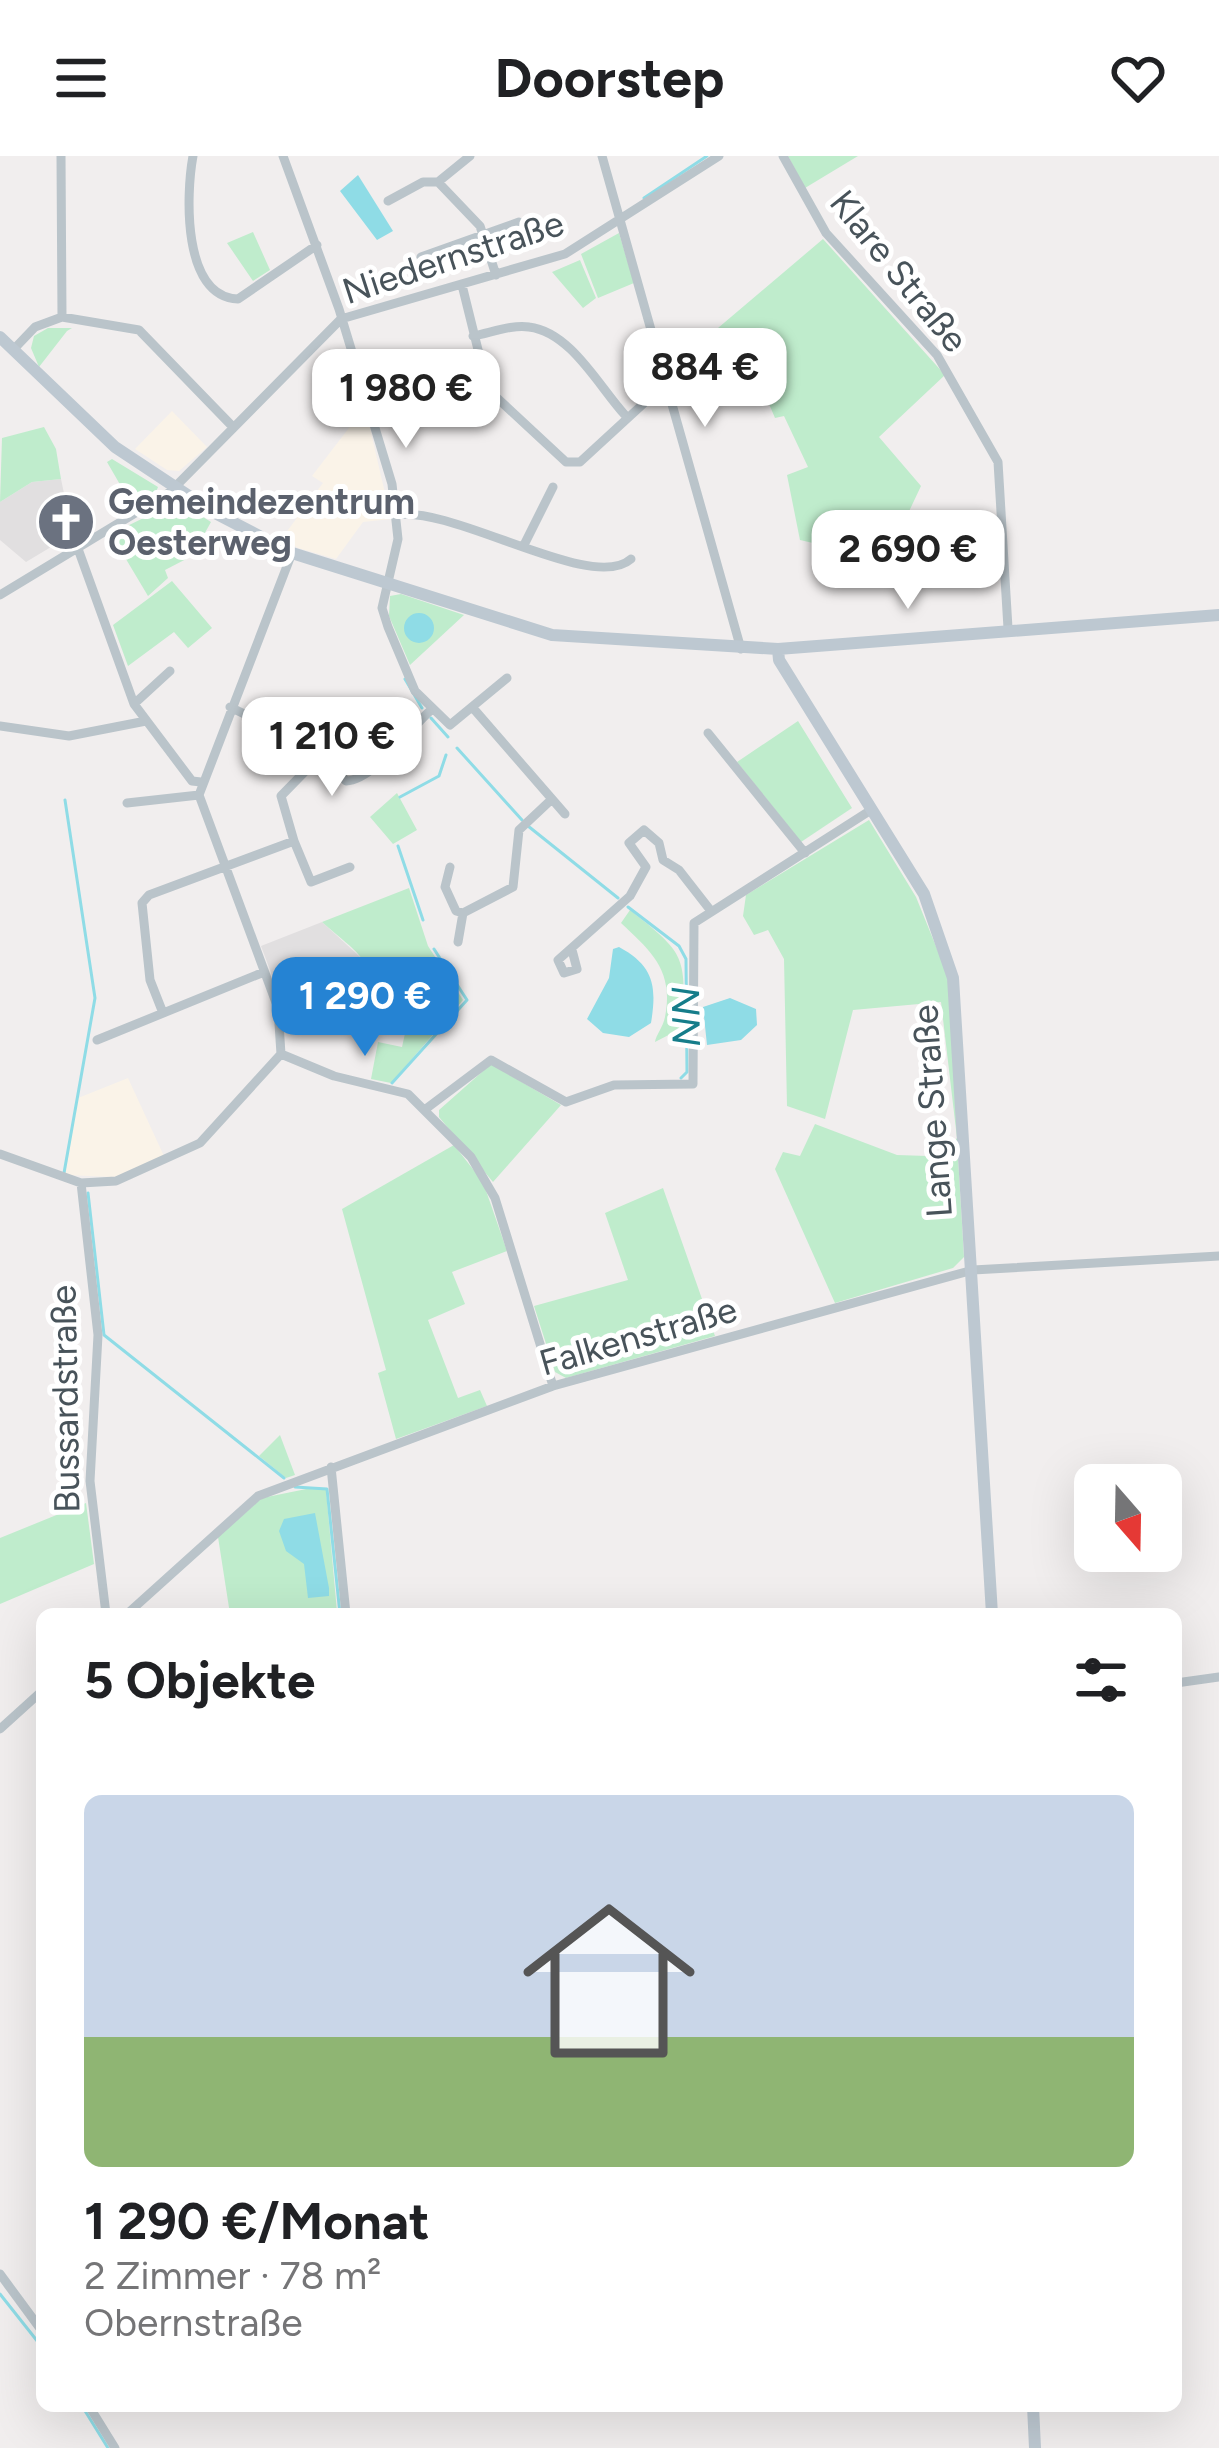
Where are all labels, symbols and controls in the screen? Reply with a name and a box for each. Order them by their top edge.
icon: menu [48,45,114,111]
icon: heart [1105,45,1171,111]
text: Doorstep [495,46,724,111]
street label: Klare Straße [821,182,977,360]
street label: Niedernstraße [337,201,569,313]
pin: 884 € [621,328,789,430]
text: 884 € [651,343,759,390]
pin: 1 980 € [295,349,517,451]
text: 1 980 € [339,364,473,411]
place label: Gemeindezentrum Oesterweg [108,480,415,564]
church icon: Gemeindezentrum Oesterweg [35,491,97,553]
pin: 2 690 € [797,510,1019,612]
text: 2 690 € [839,525,977,572]
pin: 1 210 € [221,697,443,799]
text: 1 210 € [269,712,395,759]
pin: 1 290 € [254,957,476,1059]
text: 1 290 € [299,972,431,1019]
water label: NN [662,986,710,1048]
street label: Lange Straße [903,1003,961,1219]
street label: Bussardstraße [42,1285,88,1513]
street label: Falkenstraße [534,1287,742,1385]
north arrow [1074,1464,1182,1572]
map controls [1074,1464,1182,1572]
icon: filters [1068,1647,1134,1713]
text: 5 Objekte [84,1650,315,1711]
icon: home [501,1873,717,2089]
text: 1 290 €/Monat [84,2191,429,2252]
text: 2 Zimmer · 78 m² [84,2252,381,2299]
text: Obernstraße [84,2299,303,2346]

